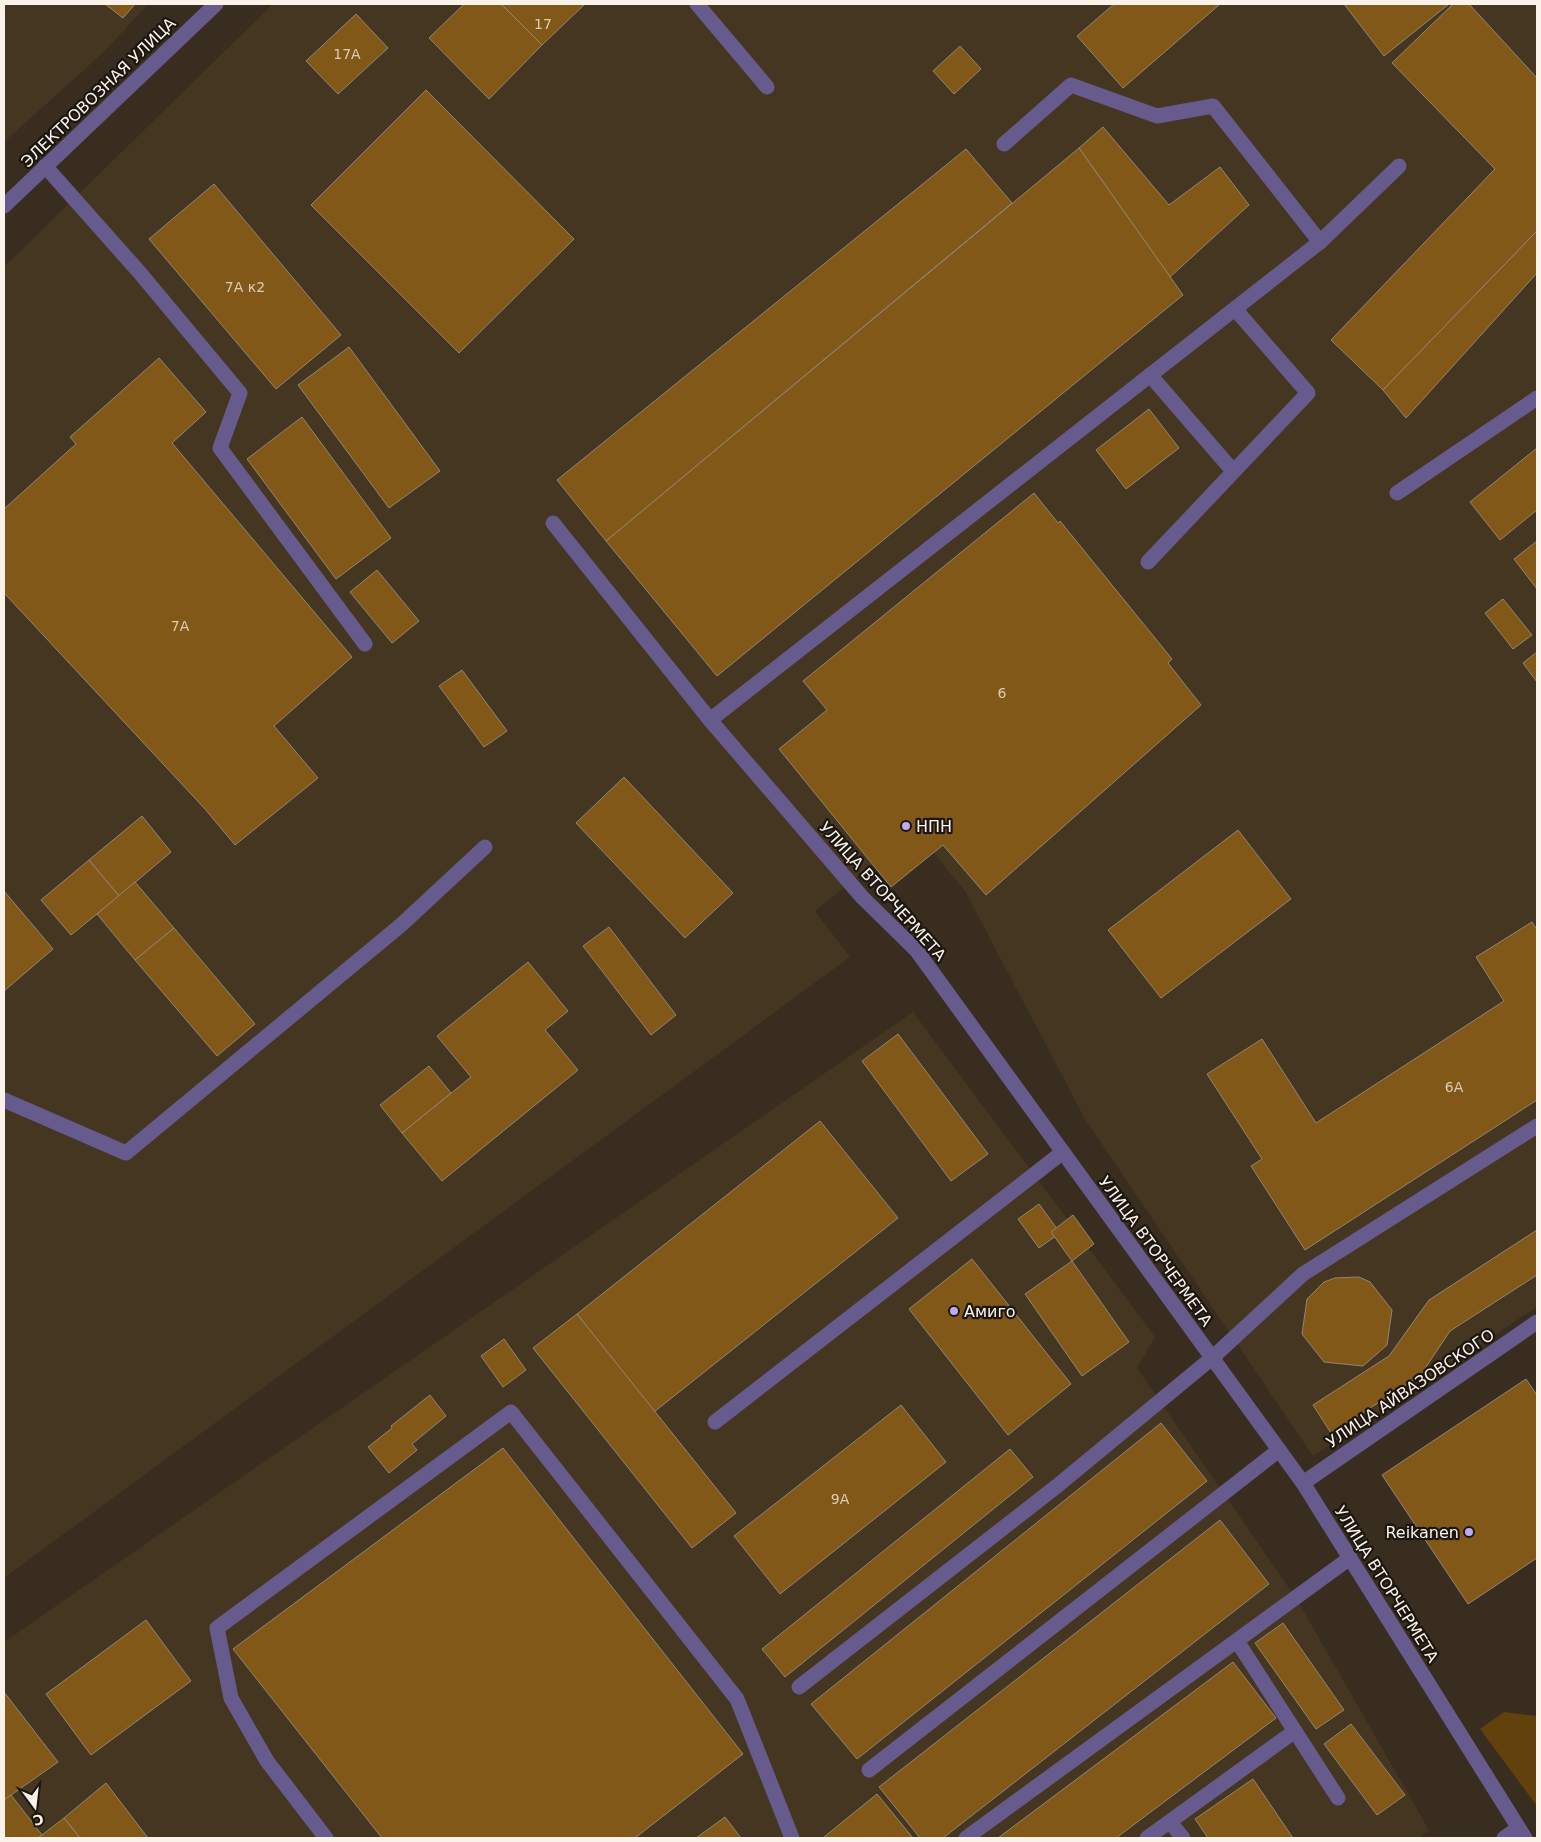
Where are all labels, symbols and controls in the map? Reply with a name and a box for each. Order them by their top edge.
street label: ЭЛЕКТРОВОЗНАЯ УЛИЦА [17,14,179,171]
house number: 17 [534,16,552,32]
house number: 17А [333,46,361,62]
house number: 7А к2 [225,279,265,295]
house number: 7А [171,618,190,634]
house number: 6 [998,685,1007,701]
place label: НПН [916,817,952,836]
street label: УЛИЦА ВТОРЧЕРМЕТА [815,818,950,965]
marker: НПН [900,820,912,832]
house number: 6А [1445,1079,1464,1095]
street label: УЛИЦА ВТОРЧЕРМЕТА [1095,1173,1216,1330]
place label: Амиго [964,1302,1016,1321]
marker: Амиго [948,1305,960,1317]
street label: УЛИЦА АЙВАЗОВСКОГО [1323,1325,1498,1452]
house number: 9А [831,1491,850,1507]
street label: УЛИЦА ВТОРЧЕРМЕТА [1331,1503,1442,1666]
place label: Reikanen [1385,1523,1459,1542]
marker: Reikanen [1463,1526,1475,1538]
north arrow [10,1782,60,1832]
text: С [31,1810,45,1829]

